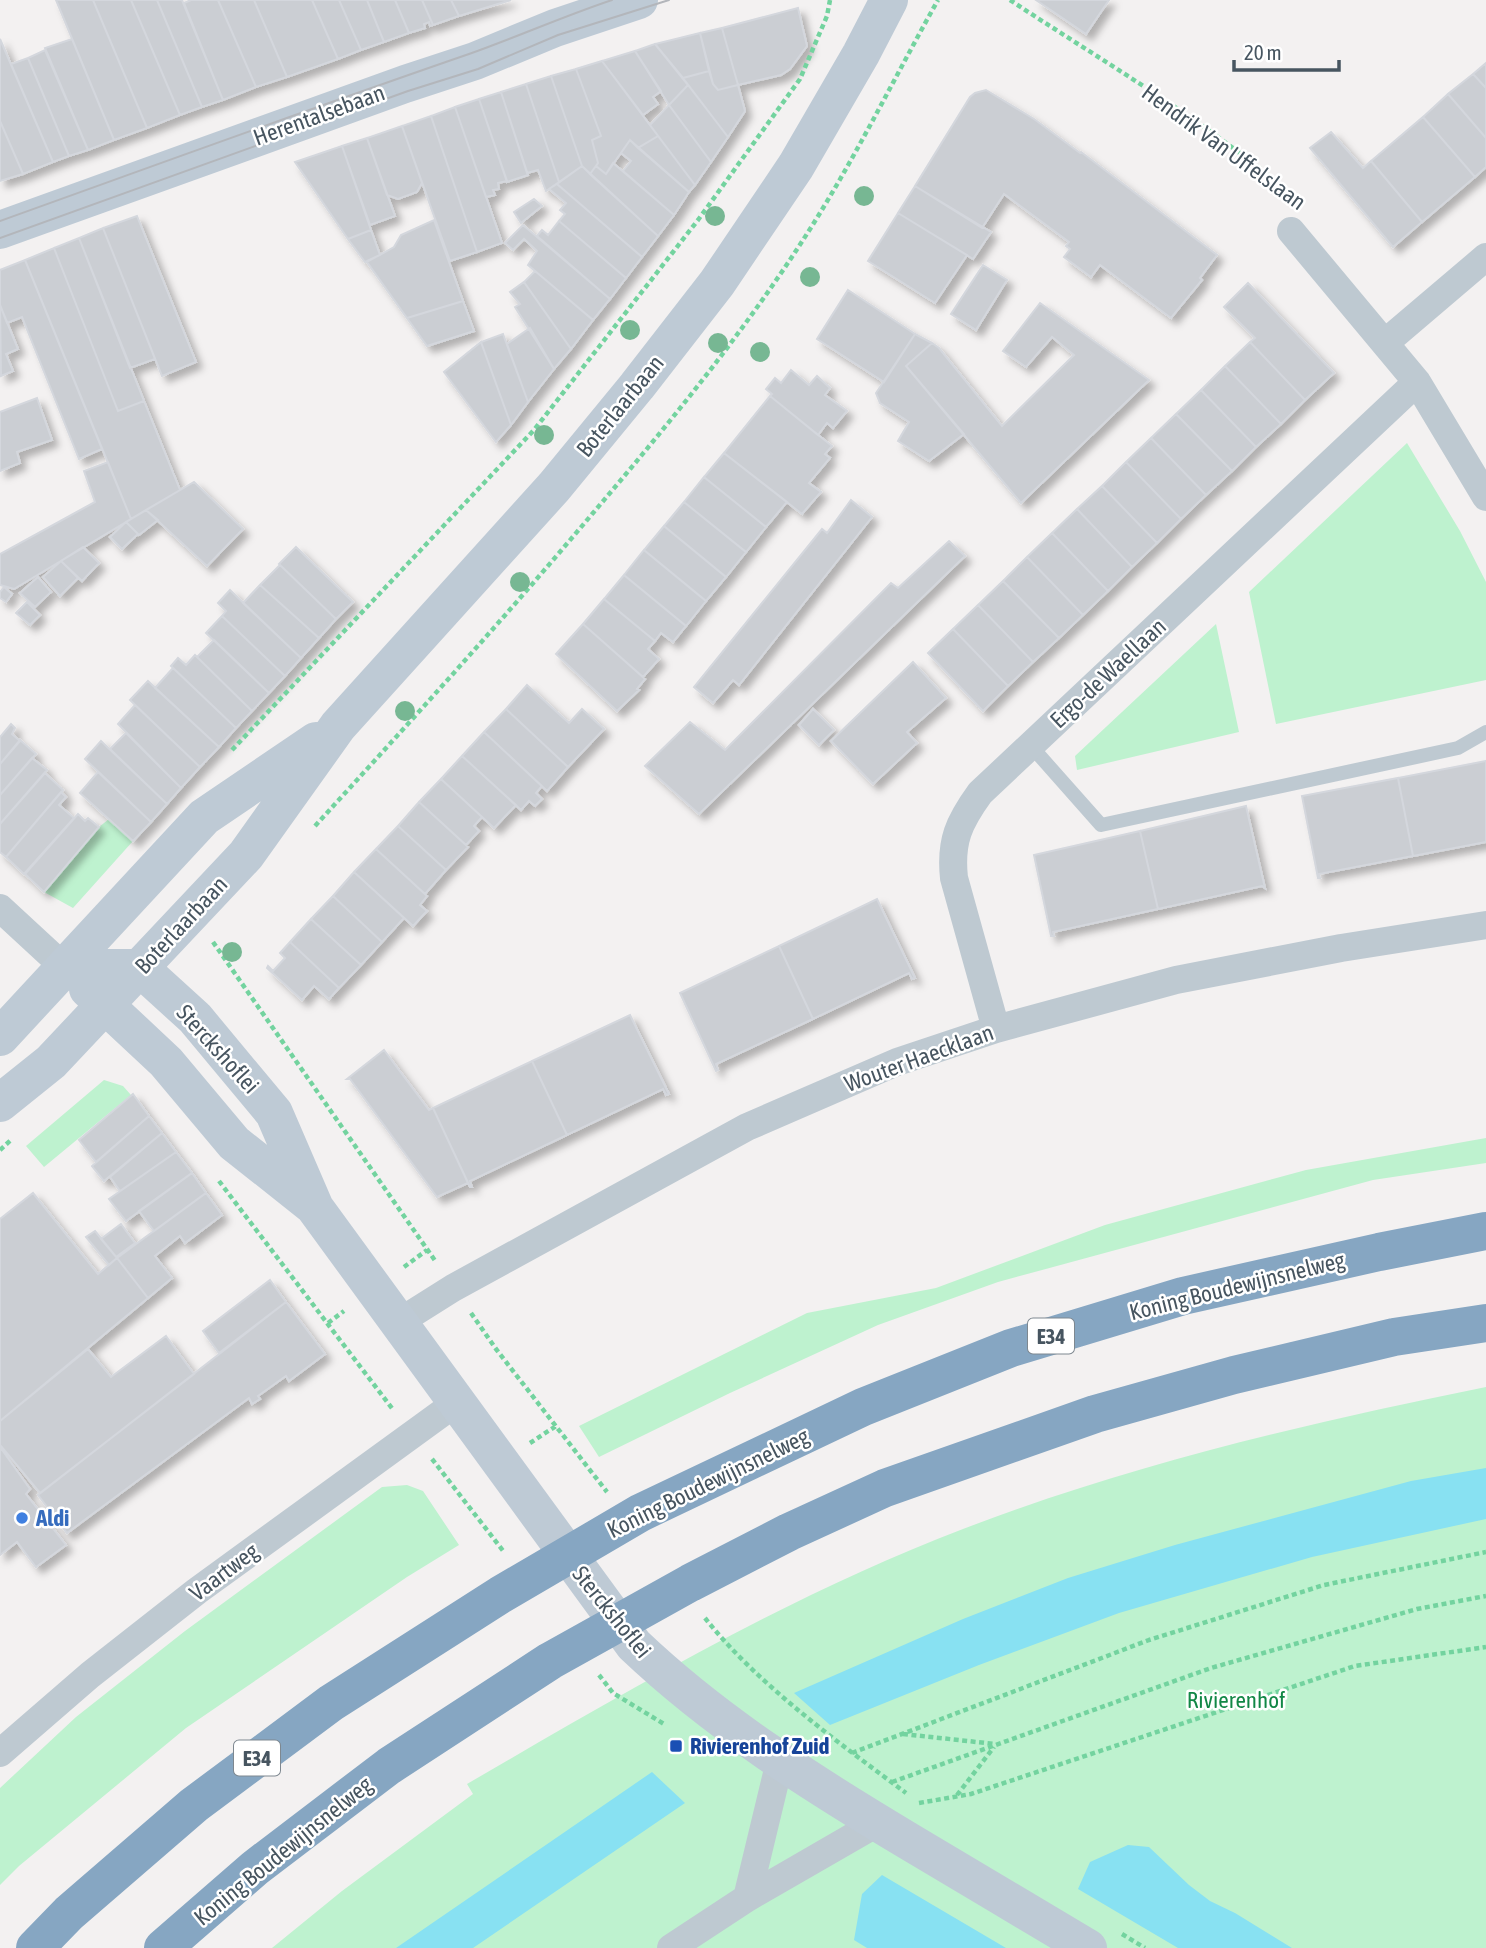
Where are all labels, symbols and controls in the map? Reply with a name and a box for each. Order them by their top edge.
scale bar [1234,28,1339,72]
text: 20 m [1244,40,1282,64]
street label: Herentalsebaan [250,79,388,151]
street label: Hendrik Van Uffelslaan [1137,79,1311,215]
street label: Boterlaarbaan [571,350,669,462]
street label: Ergo-de Waellaan [1045,613,1171,733]
street label: Boterlaarbaan [130,871,232,979]
street label: Sterckshoflei [172,999,264,1099]
street label: Wouter Haecklaan [841,1019,997,1097]
street label: Koning Boudewijnsnelweg [1127,1247,1348,1325]
road number: E34 [1028,1318,1074,1354]
street label: Koning Boudewijnsnelweg [603,1423,813,1543]
place label: Aldi [35,1505,69,1531]
marker: Aldi [14,1510,30,1526]
street label: Vaartweg [185,1538,263,1606]
street label: Sterckshoflei [567,1561,657,1663]
park label: Rivierenhof [1187,1687,1285,1713]
place label: Rivierenhof Zuid [690,1733,830,1759]
marker: Rivierenhof Zuid [668,1738,684,1754]
road number: E34 [234,1740,280,1776]
street label: Koning Boudewijnsnelweg [189,1771,377,1931]

